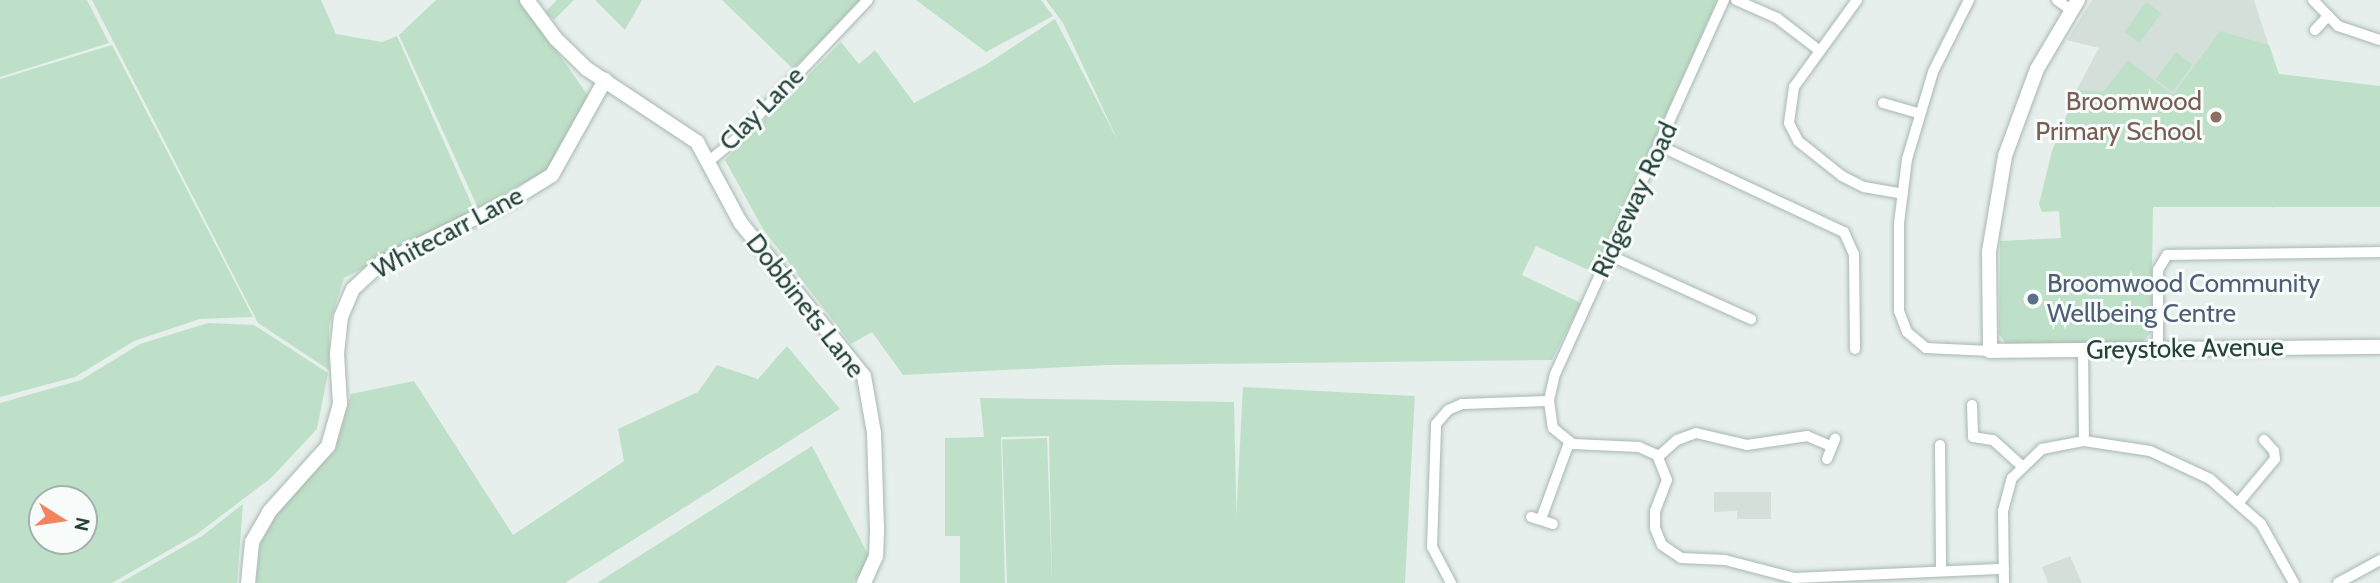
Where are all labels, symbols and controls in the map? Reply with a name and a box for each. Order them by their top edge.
street label: Clay Lane [713,60,811,158]
place label: Broomwood Primary School [2035,86,2202,148]
marker: Broomwood Primary School [2208,109,2224,125]
street label: Ridgeway Road [1585,117,1685,283]
street label: Whitecarr Lane [367,180,529,286]
street label: Dobbinets Lane [739,228,871,384]
place label: Broomwood Community Wellbeing Centre [2047,268,2320,330]
marker: Broomwood Community Wellbeing Centre [2025,291,2041,307]
street label: Greystoke Avenue [2086,332,2284,366]
north arrow [28,485,98,555]
text: N [69,515,95,533]

